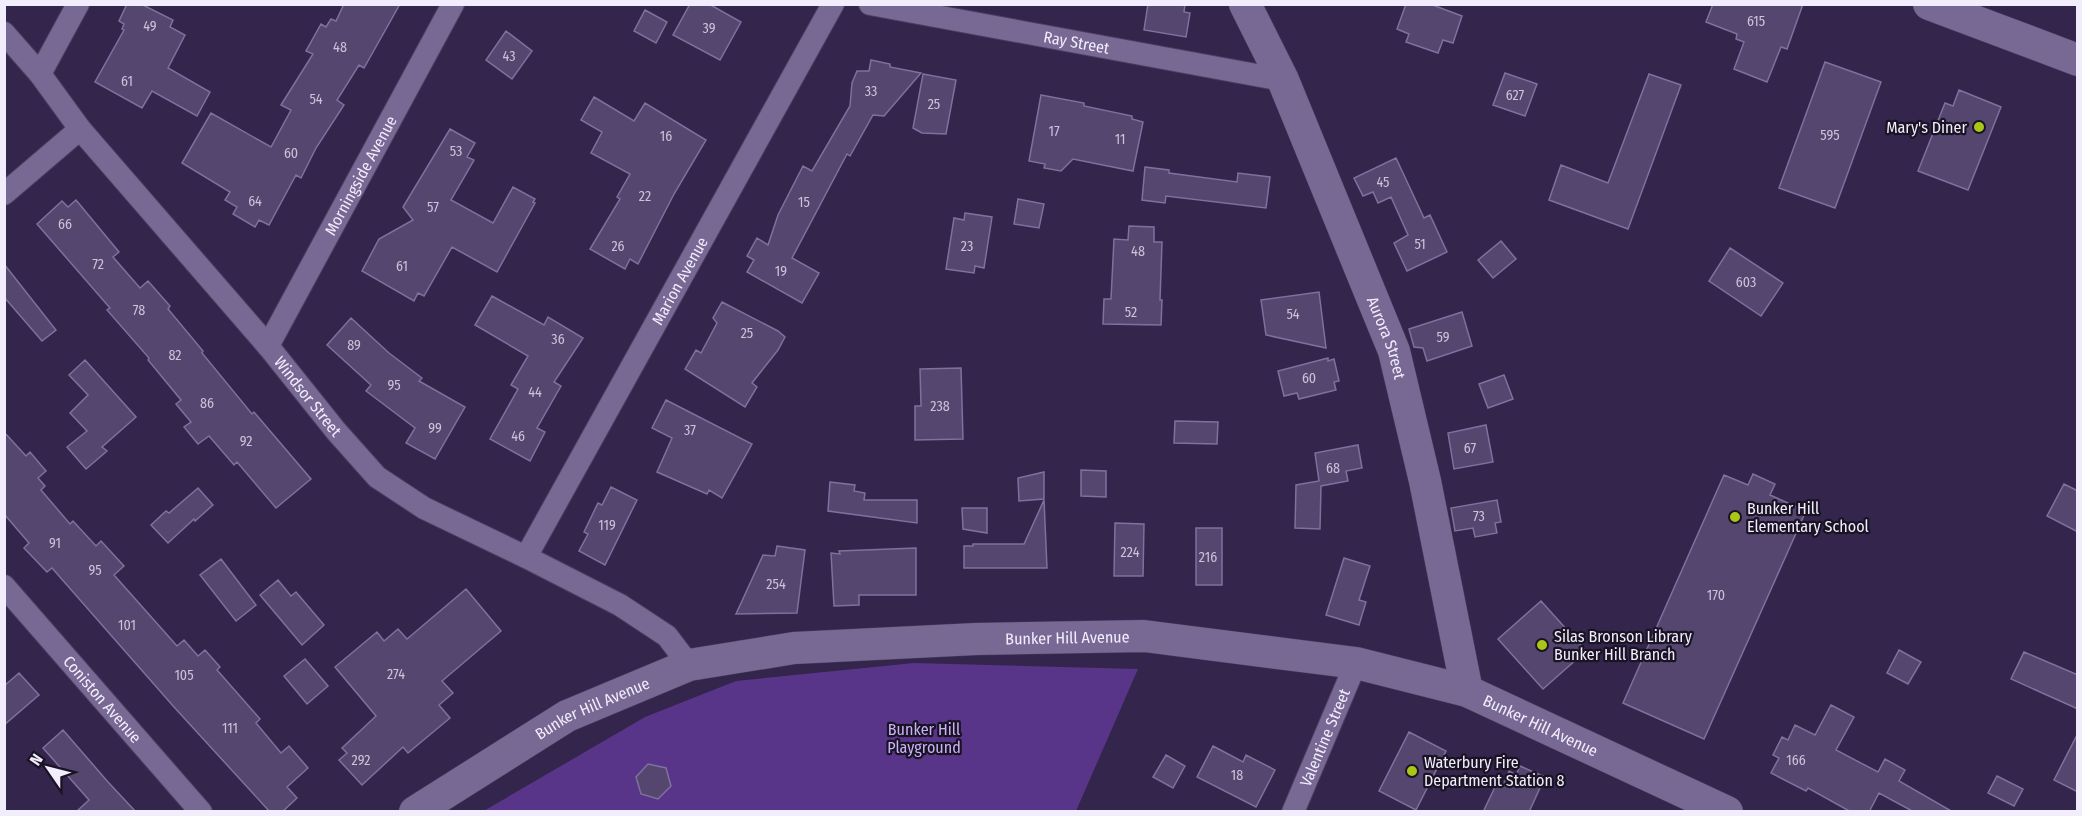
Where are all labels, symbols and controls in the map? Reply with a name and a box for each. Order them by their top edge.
house number: 615 [1747,13,1765,30]
house number: 49 [143,18,157,35]
house number: 39 [703,20,716,37]
street label: Ray Street [1042,27,1112,58]
house number: 48 [333,39,347,56]
house number: 43 [503,48,515,65]
house number: 61 [121,73,133,90]
house number: 33 [865,83,877,100]
house number: 627 [1506,87,1525,104]
house number: 54 [309,91,323,108]
house number: 25 [928,96,940,113]
street label: Morningside Avenue [321,113,401,239]
place label: Mary's Diner [1886,118,1967,137]
marker: Mary's Diner [1972,120,1986,134]
house number: 17 [1048,123,1060,140]
house number: 595 [1820,127,1840,144]
house number: 16 [660,128,672,145]
house number: 11 [1115,131,1125,148]
house number: 53 [450,143,462,160]
house number: 60 [284,145,298,162]
house number: 45 [1376,174,1390,191]
house number: 22 [639,188,651,205]
house number: 64 [248,193,262,210]
house number: 15 [798,194,810,211]
house number: 57 [427,199,439,216]
house number: 66 [58,216,72,233]
street label: Marion Avenue [648,234,712,328]
house number: 51 [1414,236,1426,253]
house number: 26 [611,238,625,255]
house number: 23 [961,238,973,255]
house number: 48 [1131,243,1145,260]
house number: 72 [92,256,104,273]
house number: 61 [396,258,408,275]
house number: 19 [775,263,787,280]
house number: 603 [1736,274,1756,291]
street label: Aurora Street [1363,294,1410,382]
house number: 78 [133,302,145,319]
house number: 52 [1125,304,1137,321]
house number: 54 [1286,306,1300,323]
house number: 25 [741,325,753,342]
house number: 59 [1436,329,1450,346]
house number: 36 [551,331,565,348]
house number: 89 [347,337,361,354]
house number: 82 [168,347,182,364]
street label: Windsor Street [270,353,346,441]
house number: 60 [1302,370,1316,387]
house number: 95 [387,377,401,394]
house number: 44 [528,384,542,401]
house number: 86 [200,395,214,412]
house number: 238 [930,398,950,415]
house number: 99 [428,420,442,437]
house number: 37 [684,422,696,439]
house number: 46 [511,428,525,445]
house number: 92 [240,433,252,450]
house number: 67 [1464,440,1476,457]
house number: 68 [1326,460,1340,477]
place label: Bunker Hill Elementary School [1747,499,1869,536]
house number: 73 [1473,508,1485,525]
marker: Bunker Hill Elementary School [1728,510,1742,524]
house number: 119 [598,517,616,534]
house number: 91 [49,535,61,552]
house number: 224 [1121,544,1140,561]
house number: 216 [1199,549,1217,566]
house number: 95 [88,562,102,579]
house number: 254 [766,576,786,593]
house number: 170 [1707,587,1725,604]
house number: 101 [118,617,136,634]
street label: Bunker Hill Avenue [1005,627,1130,648]
place label: Silas Bronson Library Bunker Hill Branch [1554,627,1693,664]
marker: Silas Bronson Library Bunker Hill Branch [1535,638,1549,652]
street label: Coniston Avenue [59,652,145,747]
house number: 274 [387,666,405,683]
house number: 105 [174,667,194,684]
street label: Bunker Hill Avenue [532,674,652,744]
street label: Valentine Street [1296,685,1354,789]
street label: Bunker Hill Avenue [1480,691,1601,761]
house number: 111 [222,720,238,737]
park label: Bunker Hill Playground [887,720,961,757]
north arrow [18,738,78,798]
text: N [26,750,47,769]
house number: 292 [352,752,370,769]
house number: 166 [1786,752,1806,769]
place label: Waterbury Fire Department Station 8 [1424,753,1565,790]
marker: Waterbury Fire Department Station 8 [1405,764,1419,778]
house number: 18 [1231,767,1243,784]

